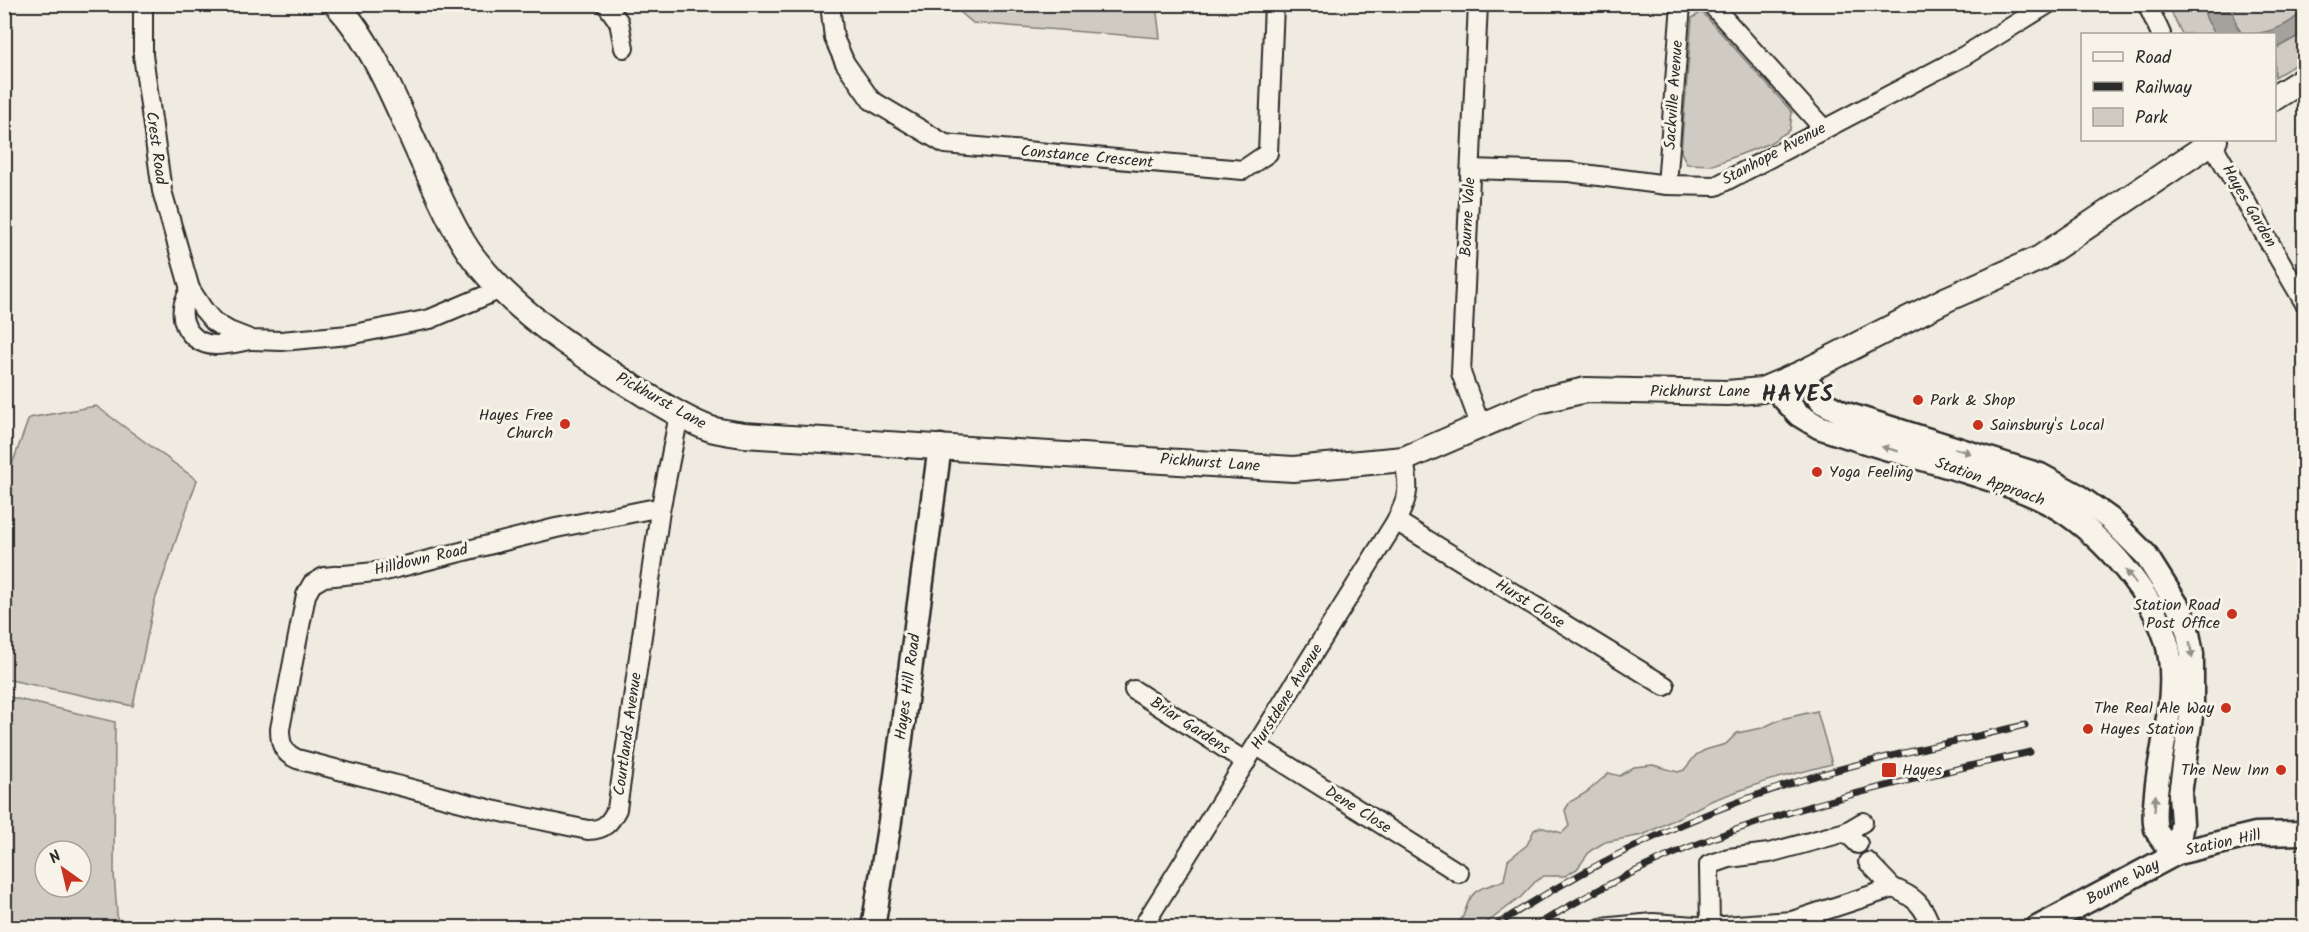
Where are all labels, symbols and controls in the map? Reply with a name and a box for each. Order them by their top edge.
legend [2081,33,2276,141]
street label: Sackville Avenue [1658,39,1690,151]
text: Road [2135,44,2172,73]
text: Railway [2135,74,2192,103]
text: Park [2135,104,2168,133]
street label: Crest Road [139,110,174,187]
street label: Stanhope Avenue [1717,116,1831,192]
street label: Constance Crescent [1020,139,1155,175]
street label: Hayes Garden [2215,160,2283,252]
street label: Bourne Vale [1453,177,1483,257]
street label: Pickhurst Lane [611,366,711,436]
district label: HAYES [1762,378,1834,413]
street label: Pickhurst Lane [1650,379,1750,404]
place label: Park & Shop [1930,388,2015,413]
marker: Park & Shop [1911,393,1925,407]
place label: Hayes Free Church [479,403,553,446]
place label: Sainsbury's Local [1990,413,2104,438]
marker: Hayes Free Church [558,417,572,431]
marker: Sainsbury's Local [1971,418,1985,432]
one-way arrow [1881,444,1899,453]
street label: Pickhurst Lane [1159,447,1261,479]
one-way arrow [1954,447,1972,456]
street label: Station Approach [1932,451,2048,513]
place label: Yoga Feeling [1829,460,1914,485]
marker: Yoga Feeling [1810,465,1824,479]
street label: Hilldown Road [372,537,471,583]
one-way arrow [2125,569,2137,584]
street label: Hurst Close [1490,573,1570,635]
place label: Station Road Post Office [2134,593,2221,636]
marker: Station Road Post Office [2225,607,2239,621]
street label: Hayes Hill Road [888,631,928,742]
street label: Hurstdene Avenue [1244,639,1330,755]
one-way arrow [2187,641,2196,660]
street label: Courtlands Avenue [607,671,649,797]
street label: Briar Gardens [1145,691,1235,762]
place label: The Real Ale Way [2094,696,2214,721]
marker: The Real Ale Way [2219,701,2233,715]
place label: Hayes Station [2100,717,2194,742]
marker: Hayes Station [2081,722,2095,736]
place label: Hayes [1902,758,1942,783]
place label: The New Inn [2181,758,2269,783]
marker: Hayes [1880,761,1898,779]
marker: The New Inn [2274,763,2288,777]
street label: Dene Close [1320,780,1396,840]
one-way arrow [2151,793,2160,812]
street label: Station Hill [2183,823,2263,863]
north arrow [33,839,93,899]
text: N [44,845,67,871]
street label: Bourne Way [2082,852,2165,912]

